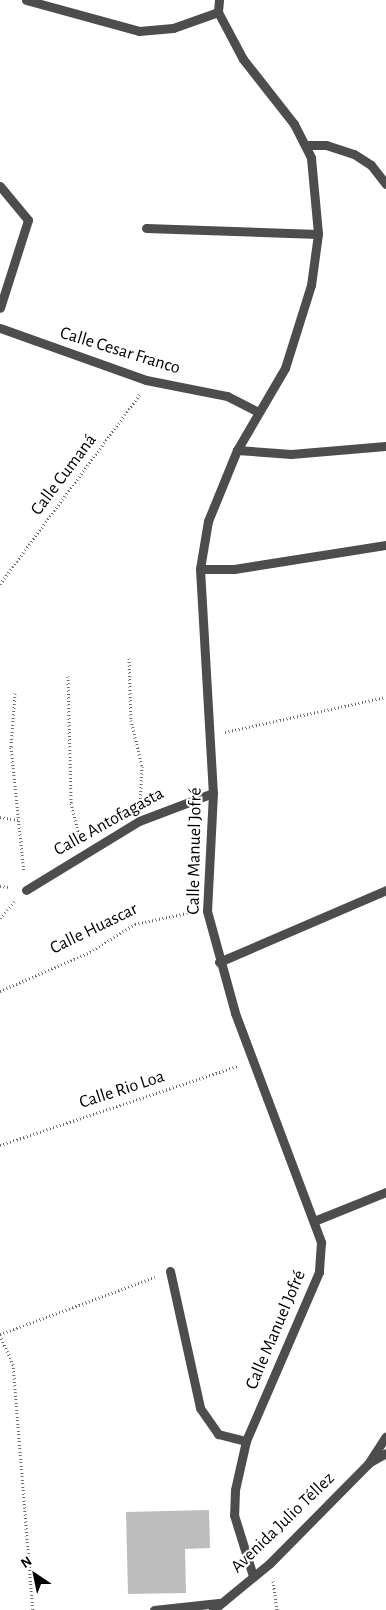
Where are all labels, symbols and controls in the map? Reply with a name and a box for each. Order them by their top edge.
street label: Calle Cesar Franco [57,322,183,380]
street label: Calle Cumaná [26,430,102,520]
street label: Calle Antofagasta [50,783,168,861]
street label: Calle Manuel Jofré [183,787,207,915]
street label: Calle Huascar [47,899,141,959]
street label: Calle Rio Loa [77,1066,167,1114]
street label: Calle Manuel Jofré [241,1267,311,1393]
street label: Avenida Julio Téllez [227,1468,339,1578]
north arrow [10,1550,60,1600]
text: N [19,1554,35,1571]

